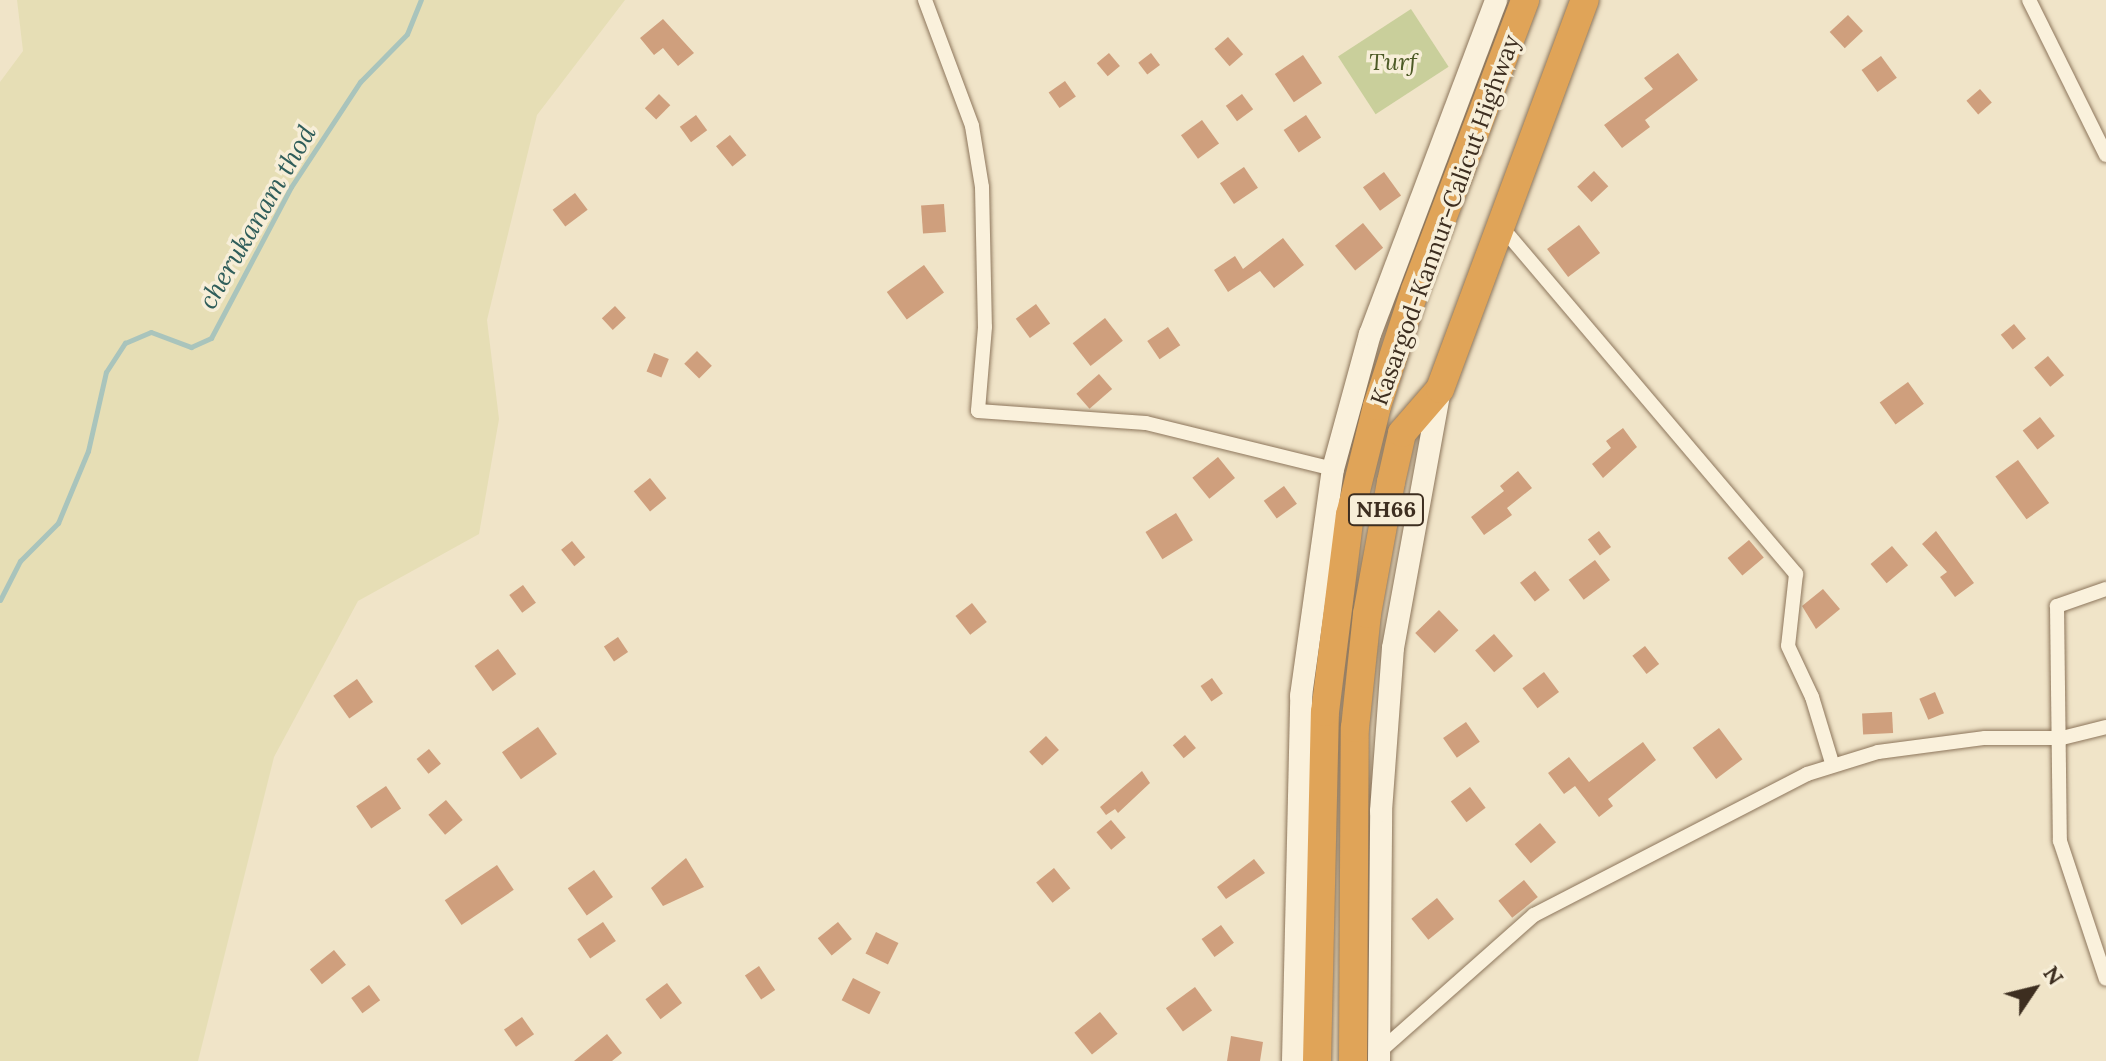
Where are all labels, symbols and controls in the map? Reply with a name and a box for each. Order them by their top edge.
street label: Kasargod-Kannur-Calicut Highway [1364,31,1526,409]
park label: Turf [1369,48,1417,76]
water label: cherukanam thod [192,120,322,314]
road number: NH66 [1346,492,1426,528]
north arrow [1994,949,2074,1029]
text: N [2037,960,2070,990]

